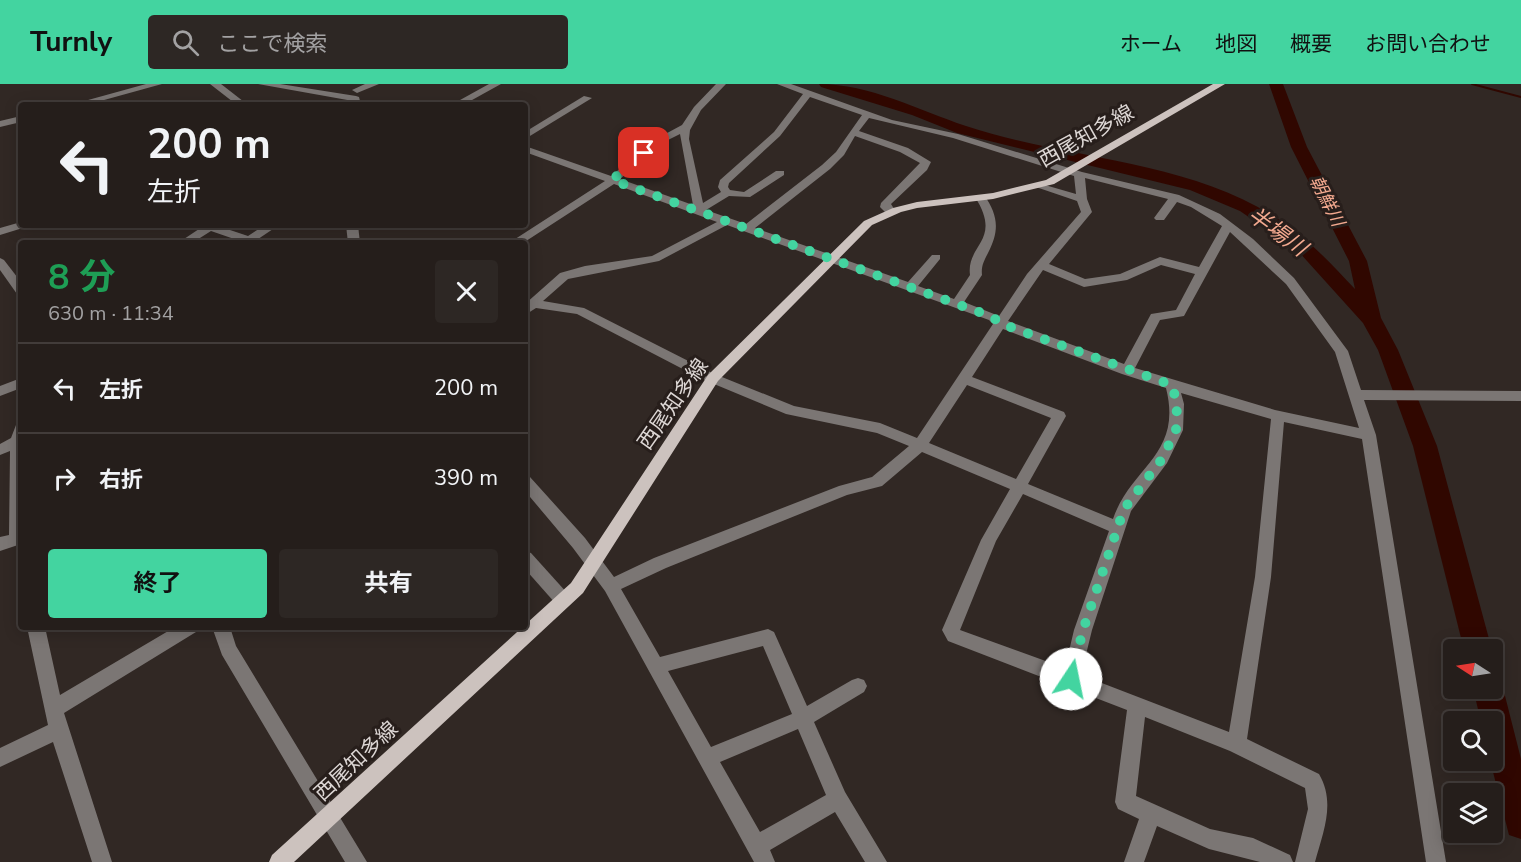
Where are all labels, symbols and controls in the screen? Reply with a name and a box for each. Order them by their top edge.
search box [148,15,568,69]
text: Turnly [30,23,112,61]
icon: search [169,26,202,59]
text: ここで検索 [217,29,327,59]
text: ホーム [1120,30,1182,58]
text: 地図 [1215,30,1257,58]
text: 概要 [1290,30,1332,58]
text: お問い合わせ [1365,30,1491,58]
street label: 西尾知多線 [1033,98,1139,174]
text: 200 m [147,116,271,173]
icon: left [48,126,126,204]
pin [618,127,669,178]
icon: arrive [627,136,660,169]
water label: 朝鮮川 [1304,171,1351,232]
text: 左折 [147,174,201,211]
water label: 半場川 [1242,200,1315,265]
text: 8 分 [48,253,115,302]
button: close [435,260,498,323]
text: 630 m · 11:34 [48,300,174,327]
street label: 西尾知多線 [631,353,715,455]
icon: left [48,372,81,405]
text: 200 m [434,373,498,403]
text: 左折 [99,375,143,405]
icon: right [48,462,81,495]
text: 390 m [434,463,498,493]
text: 右折 [99,465,143,495]
button: 終了 [48,549,267,618]
button: 共有 [279,549,498,618]
north arrow [1443,639,1503,699]
map controls [1443,639,1503,843]
position arrow [1039,647,1103,711]
button: search [1443,711,1503,771]
street label: 西尾知多線 [308,715,404,807]
button: layers [1443,783,1503,843]

